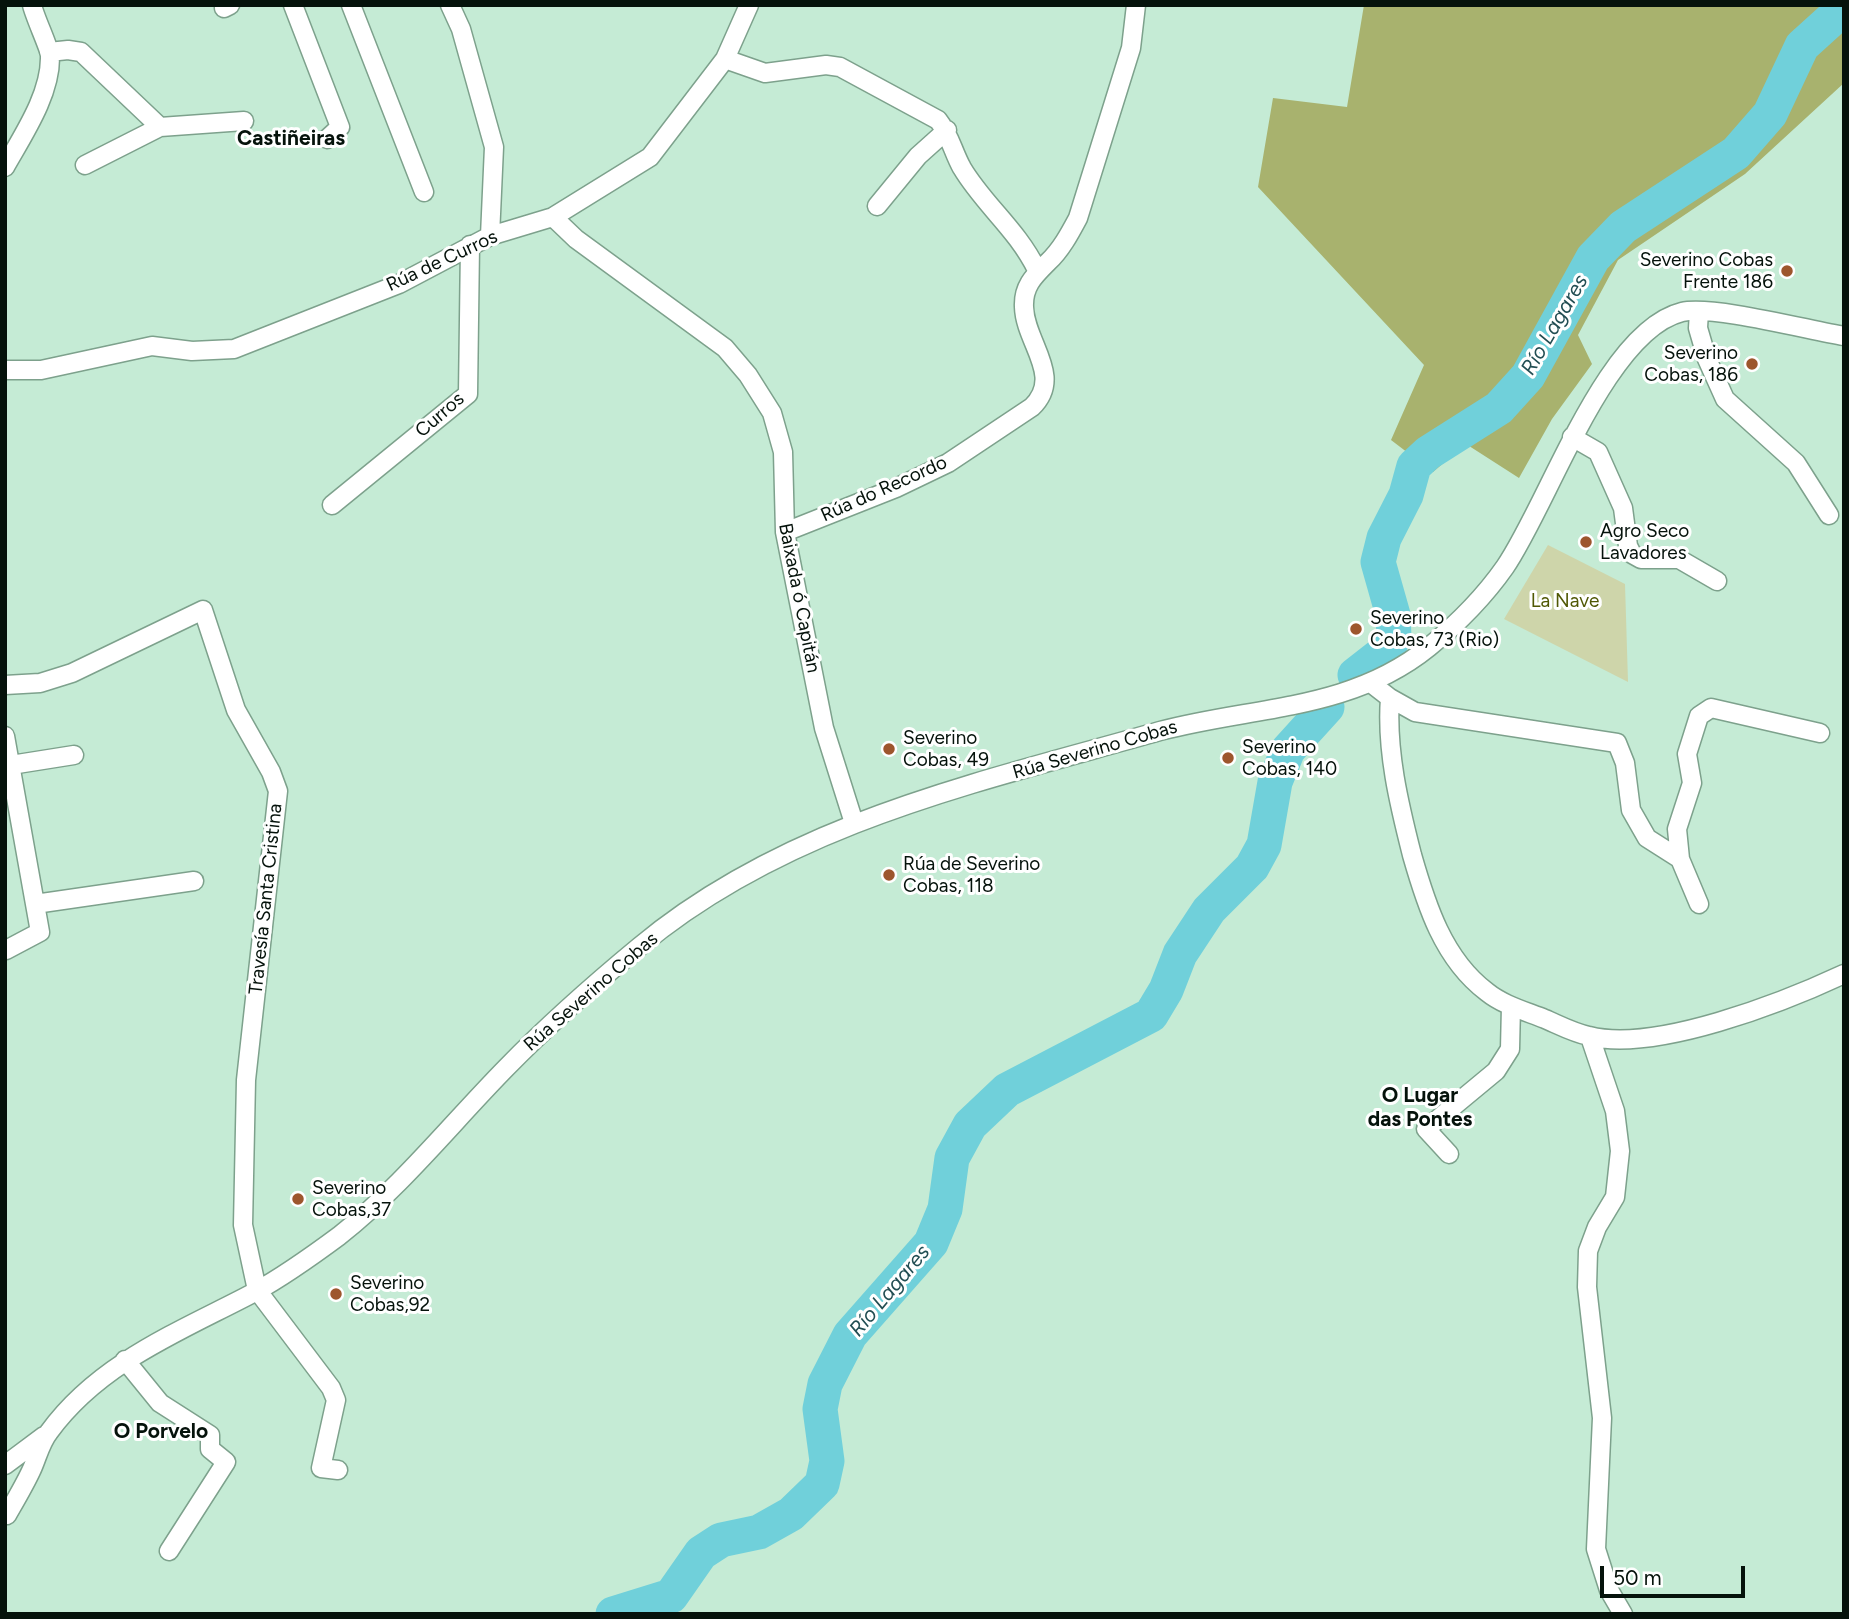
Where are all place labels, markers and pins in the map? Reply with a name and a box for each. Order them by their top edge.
place label: Severino Cobas Frente 186 [1640,249,1773,293]
marker: Severino Cobas Frente 186 [1779,263,1795,279]
place label: Severino Cobas, 186 [1644,342,1738,386]
marker: Severino Cobas, 186 [1744,356,1760,372]
place label: Agro Seco Lavadores [1600,520,1689,564]
marker: Agro Seco Lavadores [1578,534,1594,550]
place label: Severino Cobas, 73 (Rio) [1370,607,1499,651]
marker: Severino Cobas, 73 (Rio) [1348,621,1364,637]
place label: Severino Cobas, 49 [903,727,989,771]
place label: Severino Cobas, 140 [1242,736,1337,780]
marker: Severino Cobas, 49 [881,741,897,757]
marker: Severino Cobas, 140 [1220,750,1236,766]
place label: Rúa de Severino Cobas, 118 [903,853,1040,897]
marker: Rúa de Severino Cobas, 118 [881,867,897,883]
place label: Severino Cobas,37 [312,1177,391,1221]
marker: Severino Cobas,37 [290,1191,306,1207]
place label: Severino Cobas,92 [350,1272,430,1316]
marker: Severino Cobas,92 [328,1286,344,1302]

